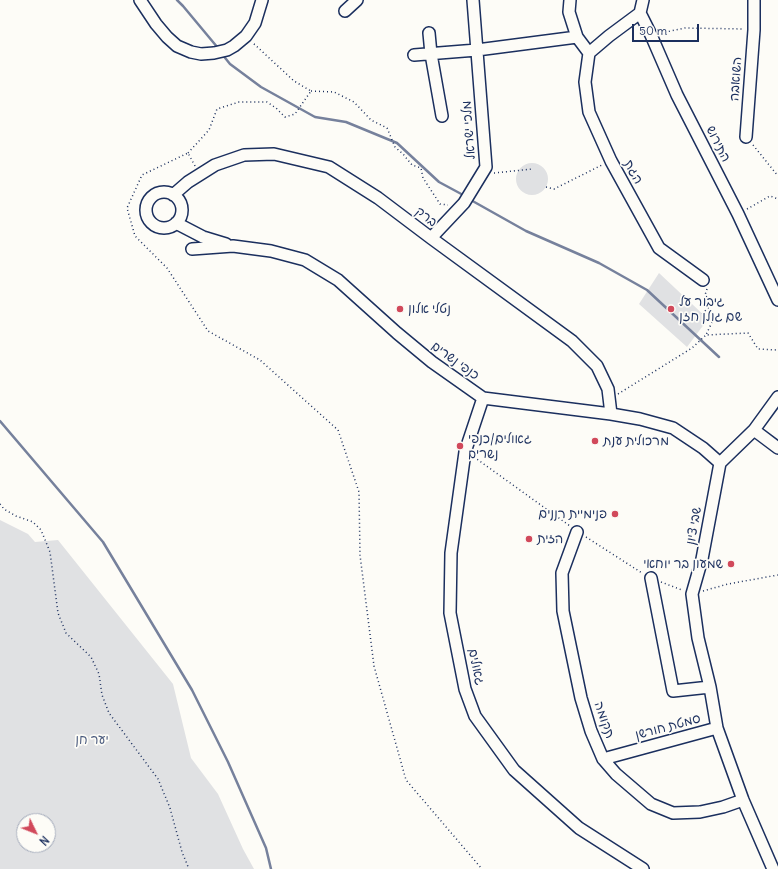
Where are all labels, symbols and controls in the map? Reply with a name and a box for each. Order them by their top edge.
scale bar [634,16,701,42]
text: 50 m [639,23,667,38]
street label: השואבה [727,56,745,102]
street label: מלכי ישראל [459,100,479,160]
street label: התירוש [702,123,734,165]
street label: הגת [620,157,646,187]
street label: ברק [412,204,440,230]
place label: גיבור על שם גולן חזן [679,294,742,325]
place label: נטלי אלון [408,301,451,317]
marker: נטלי אלון [395,304,405,314]
marker: גיבור על שם גולן חזן [666,304,676,314]
street label: כנפי נשרים [428,338,482,384]
place label: גאולים/כנפי נשרים [468,431,532,462]
place label: מרכולית ענת [603,433,669,449]
marker: מרכולית ענת [590,436,600,446]
marker: גאולים/כנפי נשרים [455,441,465,451]
place label: פנימיית רננים [538,506,607,522]
street label: שבי ציון [683,506,705,546]
marker: פנימיית רננים [610,509,620,519]
place label: הזית [537,531,563,547]
marker: הזית [524,534,534,544]
place label: שמעון בר יוחאי [643,556,723,572]
marker: שמעון בר יוחאי [726,559,736,569]
street label: גאולים [465,647,487,687]
street label: תקומה [590,700,618,740]
street label: סמטת חורשן [634,711,702,743]
park label: יער חן [75,732,109,748]
north arrow [16,813,56,853]
text: N [36,833,52,848]

